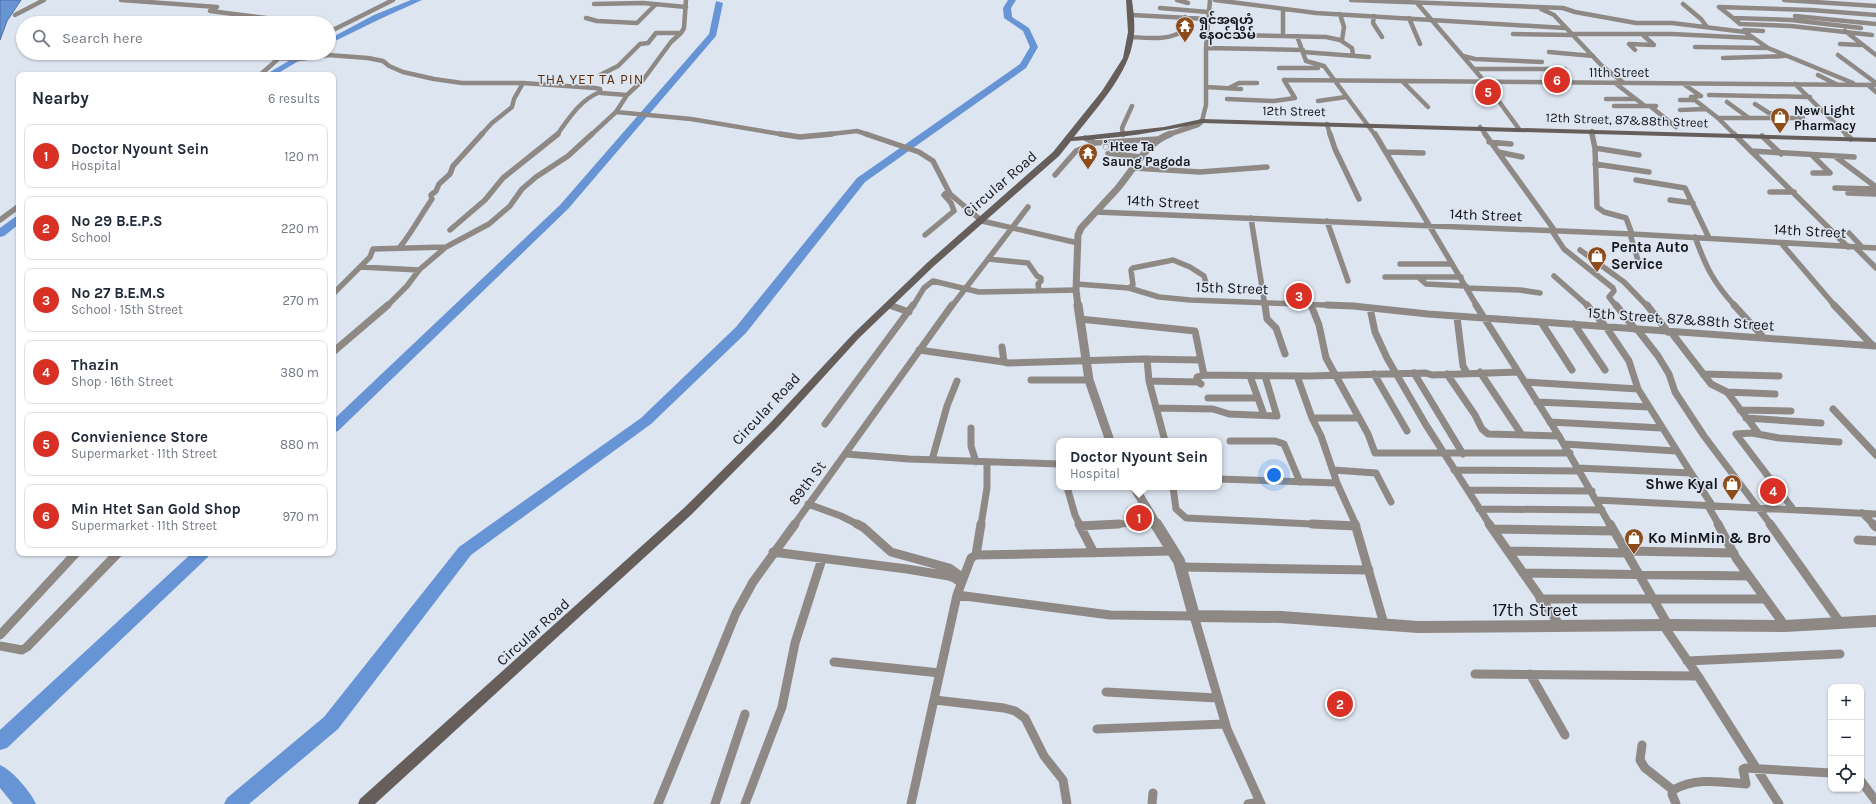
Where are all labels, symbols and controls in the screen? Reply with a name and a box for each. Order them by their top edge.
place label: ရှင်အရဟံ နေဝင်သိမ် [1199,10,1256,45]
temple icon: ရှင်အရဟံ နေဝင်သိမ် [1174,15,1196,43]
search box [16,16,336,60]
icon: search [30,27,52,49]
text: Search here [62,29,143,47]
pin: 6 [1544,65,1570,95]
street label: 11th Street [1589,65,1649,80]
district label: THA YET TA PIN [538,71,644,88]
pin: 5 [1475,77,1501,107]
text: Nearby [32,88,89,108]
text: 6 results [268,91,320,106]
street label: 12th Street [1262,103,1326,119]
place label: New Light Pharmacy [1794,103,1856,133]
shop icon: New Light Pharmacy [1769,106,1791,134]
street label: 12th Street, 87&88th Street [1545,110,1709,130]
place label: ံHtee Ta Saung Pagoda [1102,139,1191,169]
text: Doctor Nyount Sein [71,140,209,158]
temple icon: ံHtee Ta Saung Pagoda [1077,142,1099,170]
street label: Circular Road [959,147,1041,221]
text: 1 [44,149,48,164]
text: 120 m [284,149,319,164]
text: Hospital [71,158,121,173]
street label: 14th Street [1126,191,1200,213]
street label: 14th Street [1449,205,1523,225]
text: No 29 B.E.P.S [71,212,163,230]
street label: 14th Street [1773,220,1847,242]
text: 2 [42,221,50,236]
text: 220 m [281,221,319,236]
text: School [71,230,111,245]
place label: Penta Auto Service [1611,238,1689,273]
shop icon: Penta Auto Service [1586,245,1608,273]
street label: 15th Street [1195,278,1269,298]
pin: 3 [1286,281,1312,311]
text: No 27 B.E.M.S [71,284,165,302]
text: 3 [42,293,50,308]
text: 270 m [282,293,319,308]
text: School · 15th Street [71,302,183,317]
street label: 15th Street, 87&88th Street [1587,303,1775,335]
text: Thazin [71,356,119,374]
text: 4 [42,365,50,380]
text: 380 m [280,365,319,380]
street label: Circular Road [728,369,804,449]
text: Shop · 16th Street [71,374,173,389]
text: Convienience Store [71,428,208,446]
text: 5 [42,437,50,452]
text: 880 m [280,437,319,452]
popup [1056,438,1222,490]
text: Supermarket · 11th Street [71,446,217,461]
text: Doctor Nyount Sein [1070,448,1208,466]
street label: 89th St [784,457,830,509]
your location [1264,465,1284,485]
text: Hospital [1070,466,1120,481]
shop icon: Shwe Kyal [1721,473,1743,501]
place label: Shwe Kyal [1645,475,1718,493]
pin: 4 [1760,476,1786,506]
text: Min Htet San Gold Shop [71,500,241,518]
pin: 1 [1126,503,1152,533]
text: 6 [42,509,50,524]
text: 970 m [282,509,319,524]
text: Supermarket · 11th Street [71,518,217,533]
shop icon: Ko MinMin & Bro [1623,527,1645,555]
place label: Ko MinMin & Bro [1648,529,1771,547]
street label: Circular Road [493,595,573,669]
street label: 17th Street [1492,599,1578,621]
map controls [1828,684,1864,792]
button: + [1828,684,1864,720]
pin: 2 [1327,689,1353,719]
button: − [1828,720,1864,756]
button: locate [1828,756,1864,792]

